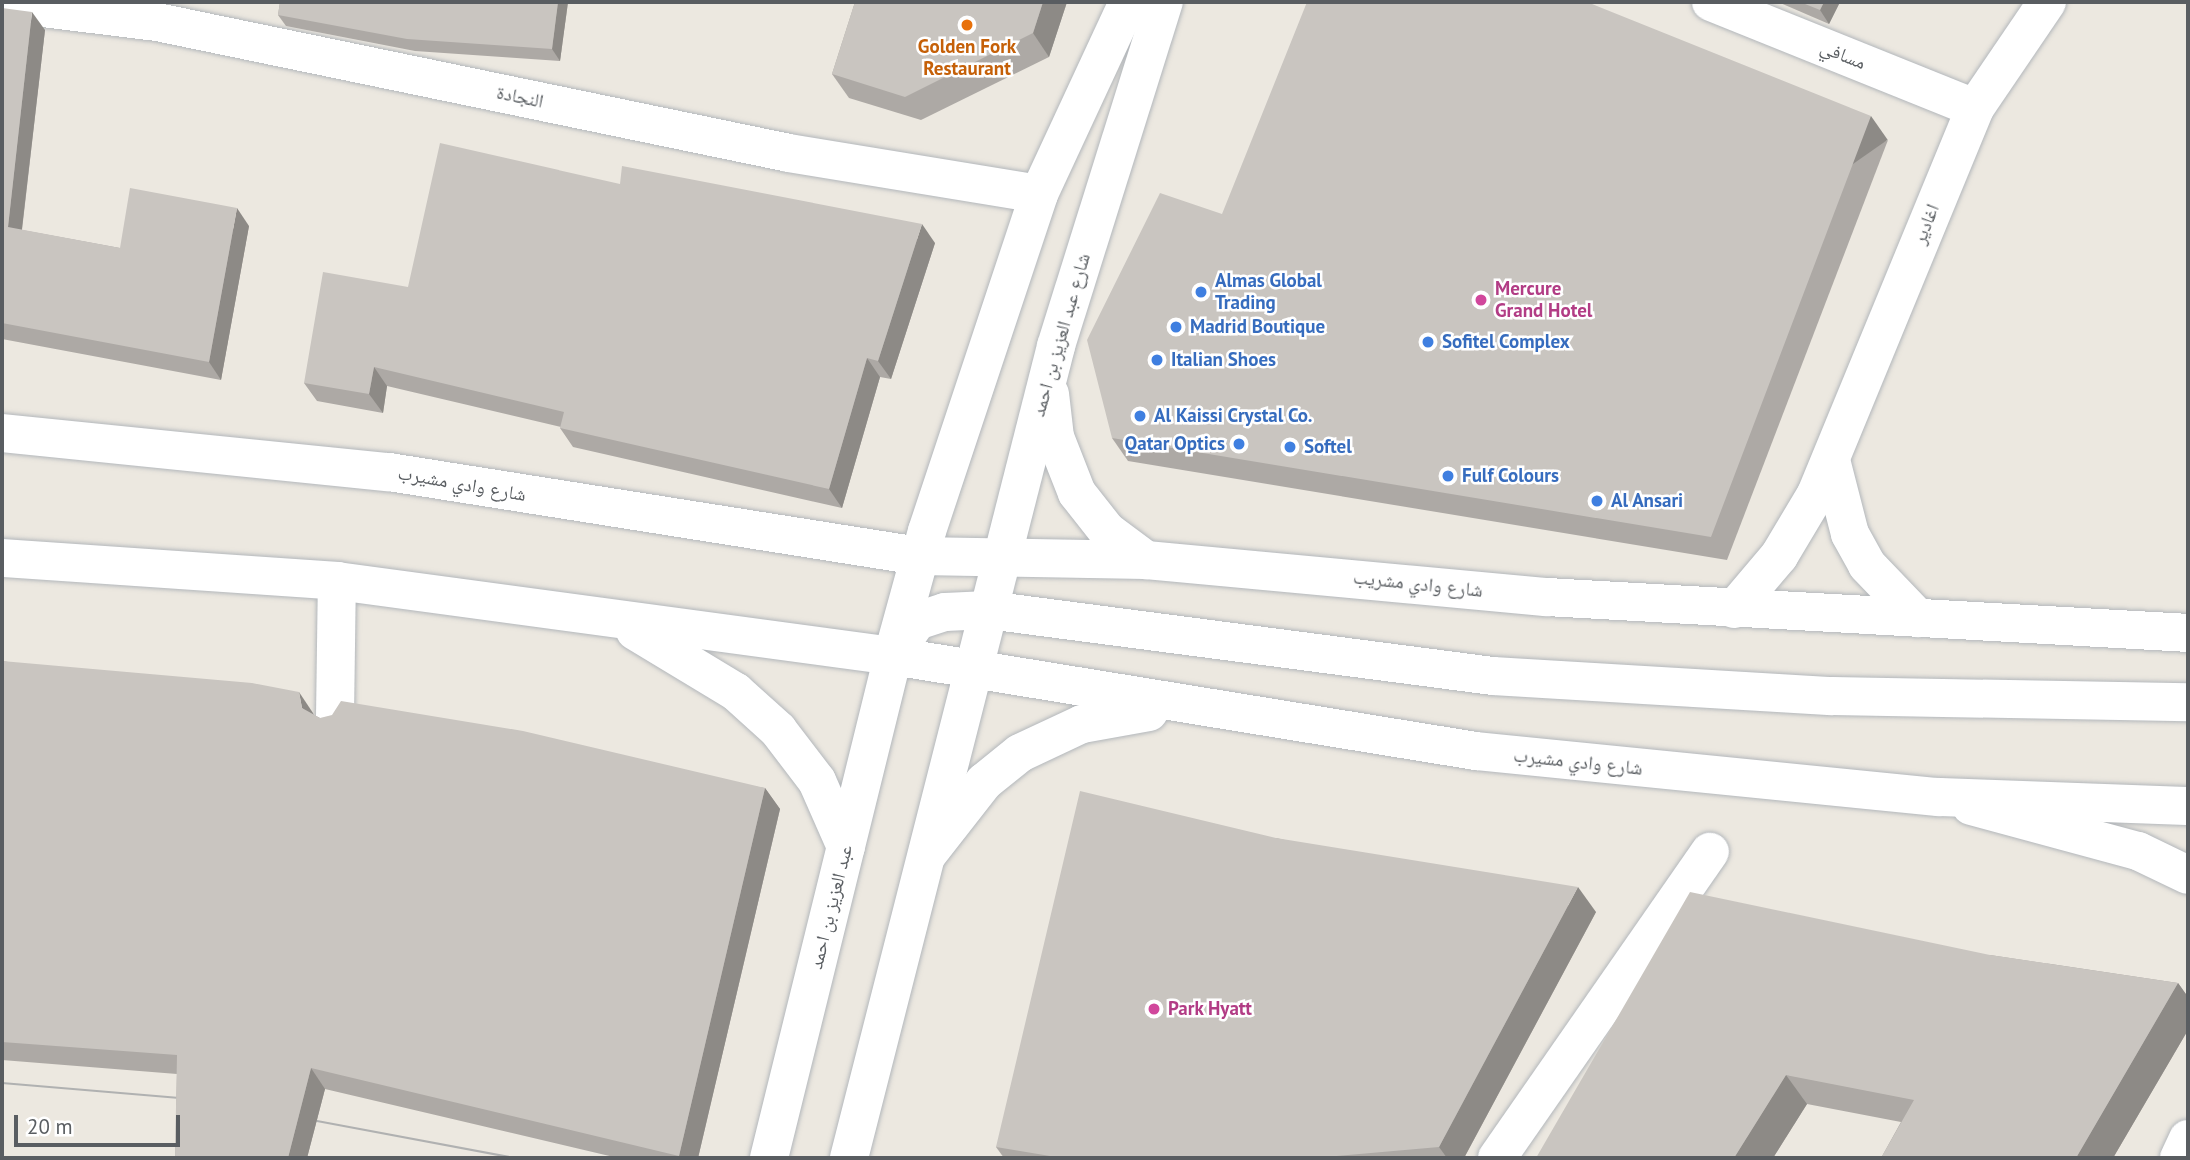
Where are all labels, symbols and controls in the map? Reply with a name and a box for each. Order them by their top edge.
marker: Golden Fork Restaurant [959,17,975,33]
place label: Golden Fork Restaurant [918,36,1016,80]
street label: مسافي [1817,36,1869,74]
street label: النجادة [495,81,545,113]
street label: اغادير [1908,201,1944,247]
street label: شارع عبد العزيز بن احمد [1027,251,1095,419]
place label: Almas Global Trading [1215,270,1322,314]
place label: Mercure Grand Hotel [1495,278,1592,322]
marker: Almas Global Trading [1193,284,1209,300]
marker: Mercure Grand Hotel [1473,292,1489,308]
place label: Madrid Boutique [1190,316,1325,338]
marker: Madrid Boutique [1168,319,1184,335]
place label: Sofitel Complex [1442,331,1570,353]
marker: Sofitel Complex [1420,334,1436,350]
place label: Italian Shoes [1171,349,1276,371]
marker: Italian Shoes [1149,352,1165,368]
place label: Al Kaissi Crystal Co. [1154,405,1313,427]
marker: Al Kaissi Crystal Co. [1132,408,1148,424]
place label: Qatar Optics [1124,433,1225,455]
marker: Qatar Optics [1231,436,1247,452]
place label: Softel [1304,436,1352,458]
marker: Softel [1282,439,1298,455]
street label: شارع وادي مشيرب [396,462,528,506]
place label: Fulf Colours [1462,465,1559,487]
marker: Fulf Colours [1440,468,1456,484]
place label: Al Ansari [1611,490,1684,512]
marker: Al Ansari [1589,493,1605,509]
street label: شارع وادي مشريب [1352,566,1484,602]
street label: شارع وادي مشيرب [1512,744,1644,780]
street label: عبد العزيز بن احمد [805,842,857,972]
place label: Park Hyatt [1168,998,1253,1020]
marker: Park Hyatt [1146,1001,1162,1017]
scale bar [18,1100,184,1144]
text: 20 m [27,1113,73,1140]

